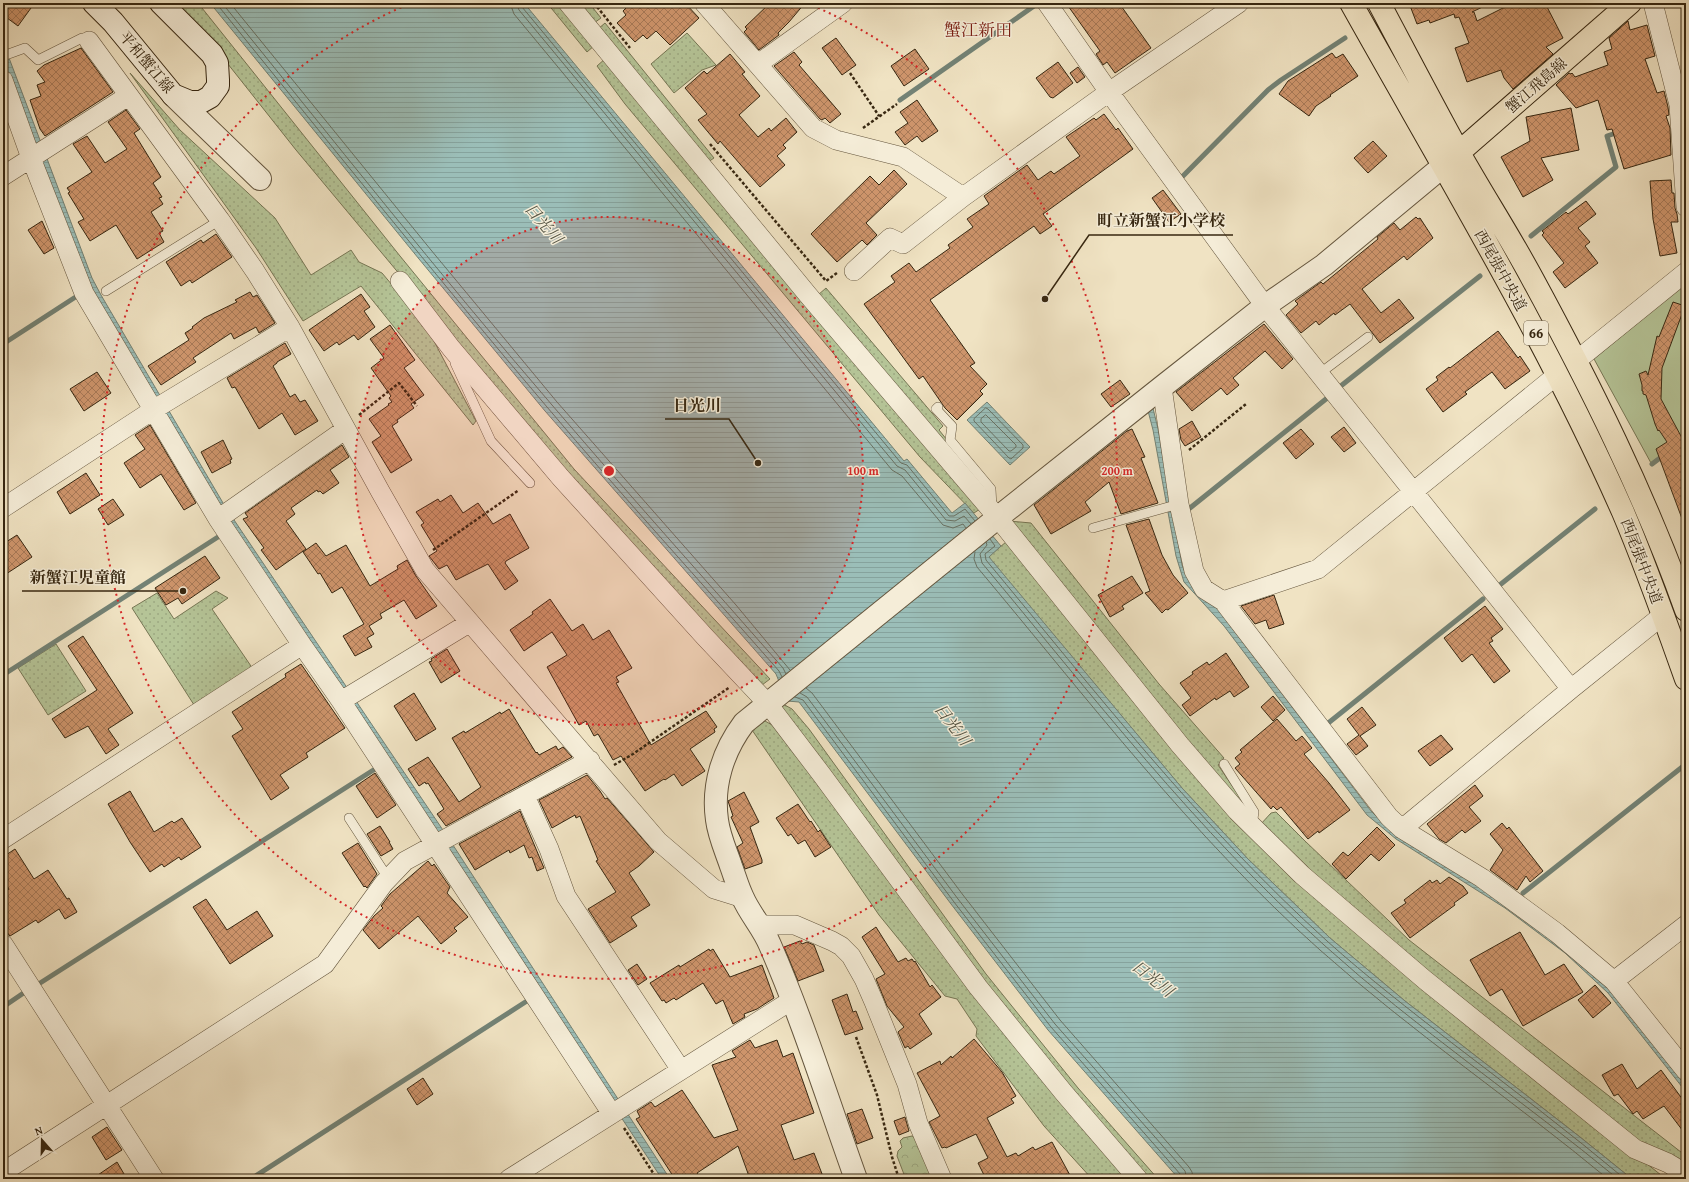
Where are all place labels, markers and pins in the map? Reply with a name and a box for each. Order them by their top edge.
callout: 町立新蟹江小学校 [1089,207,1233,235]
callout: 日光川 [665,391,729,419]
centre of rings [602,464,616,478]
callout: 新蟹江児童館 [22,563,134,591]

